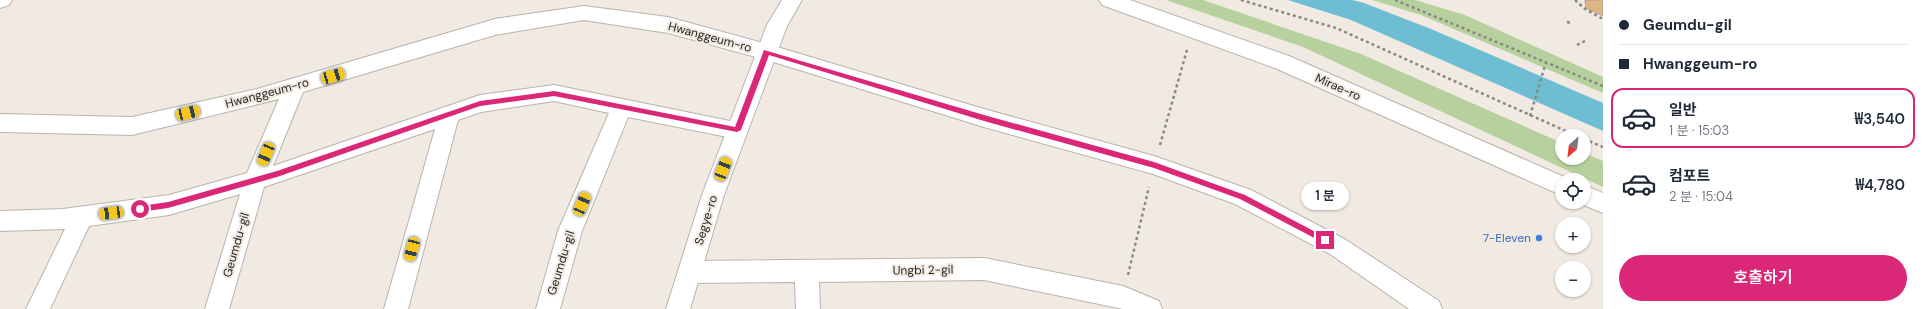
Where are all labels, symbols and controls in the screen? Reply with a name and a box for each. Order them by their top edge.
text: Geumdu-gil [1643,15,1732,35]
street label: Hwanggeum-ro [666,18,754,56]
text: Hwanggeum-ro [1643,54,1757,74]
car [320,67,346,85]
street label: Mirae-ro [1313,70,1363,104]
street label: Hwanggeum-ro [223,74,311,112]
icon: car [1621,100,1657,136]
text: 일반 [1669,100,1697,120]
car [175,104,201,122]
text: ₩3,540 [1855,109,1905,129]
text: 1 분 · 15:03 [1669,122,1729,139]
north arrow [1555,129,1591,165]
map controls [1555,129,1591,297]
car [256,141,276,167]
car [713,156,733,182]
icon: car [1621,166,1657,202]
text: 컴포트 [1669,166,1710,186]
button: locate [1555,173,1591,209]
text: ₩4,780 [1856,175,1905,195]
callout: 1 분 [1301,182,1349,210]
text: 1 분 [1315,187,1335,204]
text: 2 분 · 15:04 [1669,188,1733,205]
car [572,191,592,217]
street label: Segye-ro [691,193,721,247]
route start [131,200,149,218]
car [98,206,124,220]
street label: Geumdu-gil [219,211,253,279]
button: + [1555,217,1591,253]
street label: Geumdu-gil [544,229,578,297]
place label: 7-Eleven [1483,230,1531,246]
route end [1316,231,1334,249]
marker: 7-Eleven [1534,233,1544,243]
car [403,236,421,262]
button: 호출하기 [1619,255,1907,301]
street label: Ungbi 2-gil [893,261,953,279]
button: − [1555,261,1591,297]

